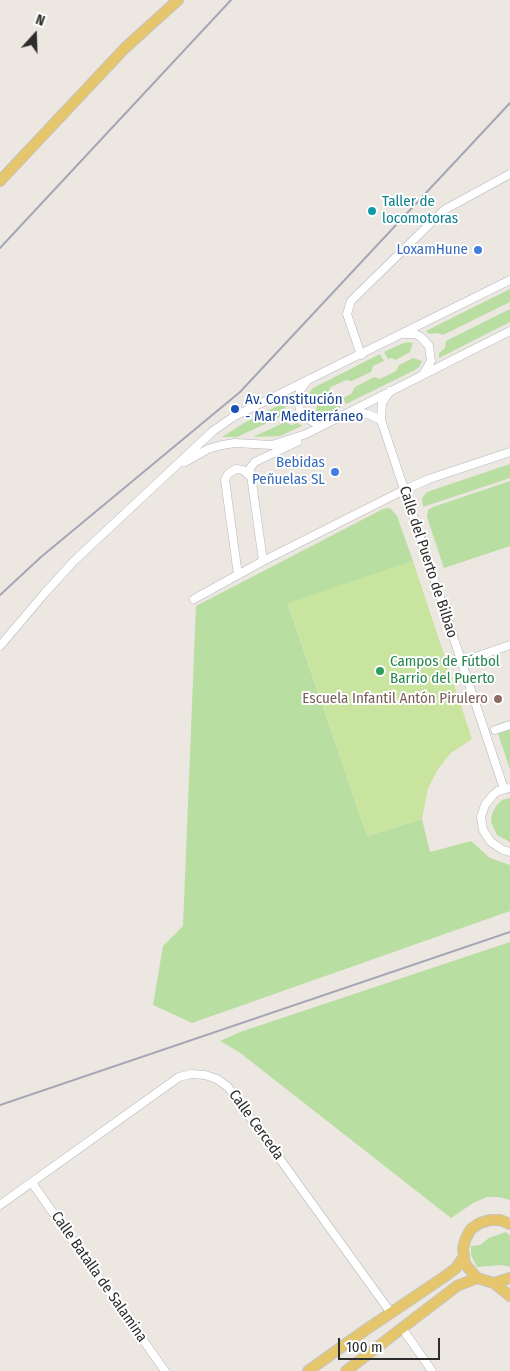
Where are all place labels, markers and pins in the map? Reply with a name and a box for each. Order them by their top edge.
place label: Taller de locomotoras [382,193,458,228]
marker: Taller de locomotoras [366,205,378,217]
place label: LoxamHune [396,241,468,259]
marker: LoxamHune [472,244,484,256]
place label: Av. Constitución - Mar Mediterráneo [245,391,363,426]
marker: Av. Constitución - Mar Mediterráneo [229,403,241,415]
place label: Bebidas Peñuelas SL [252,454,325,489]
marker: Bebidas Peñuelas SL [329,466,341,478]
place label: Campos de Fútbol Barrio del Puerto [390,653,500,688]
marker: Campos de Fútbol Barrio del Puerto [374,665,386,677]
place label: Escuela Infantil Antón Pirulero [302,690,488,708]
marker: Escuela Infantil Antón Pirulero [492,693,504,705]

